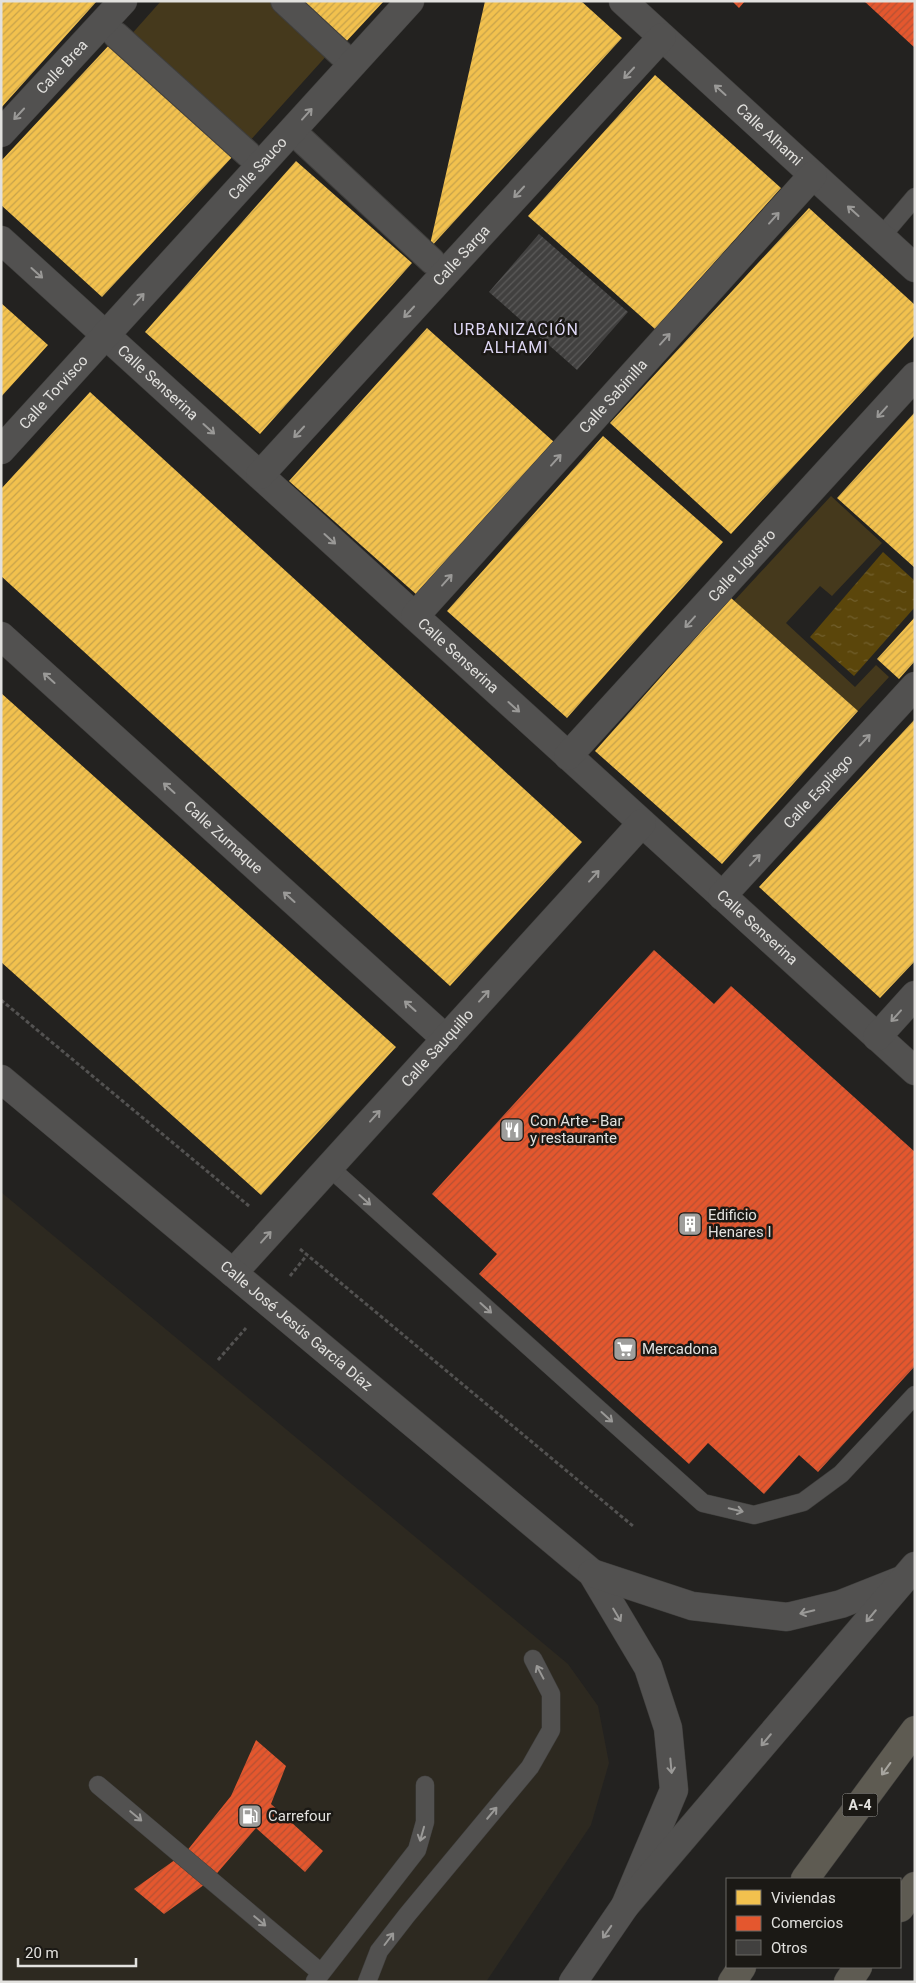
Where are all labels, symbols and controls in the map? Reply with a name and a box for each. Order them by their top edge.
street label: Calle Brea [33,36,92,98]
one-way arrow [623,66,635,79]
one-way arrow [713,84,726,96]
street label: Calle Alhami [732,100,806,169]
one-way arrow [13,108,25,120]
one-way arrow [301,108,313,120]
street label: Calle Sauco [224,133,291,204]
one-way arrow [513,186,525,199]
one-way arrow [846,205,859,217]
one-way arrow [768,212,780,225]
street label: Calle Sarga [429,222,494,289]
one-way arrow [31,267,44,279]
one-way arrow [133,292,145,305]
one-way arrow [403,306,415,319]
district label: URBANIZACIÓN ALHAMI [453,319,579,357]
one-way arrow [659,333,671,345]
street label: Calle Senserina [114,341,202,424]
street label: Calle Torvisco [15,352,92,433]
street label: Calle Sabinilla [575,355,651,437]
one-way arrow [876,406,888,418]
one-way arrow [203,423,216,435]
one-way arrow [293,425,305,438]
one-way arrow [551,453,562,466]
street label: Calle Ligustro [704,526,780,605]
one-way arrow [323,533,336,545]
one-way arrow [442,574,453,587]
street label: Calle Senserina [414,614,502,697]
one-way arrow [684,616,695,629]
one-way arrow [42,673,55,684]
one-way arrow [508,701,521,713]
one-way arrow [859,734,871,747]
street label: Calle Espliego [780,751,857,832]
one-way arrow [162,782,175,793]
street label: Calle Zumaque [180,797,267,878]
one-way arrow [749,854,761,867]
one-way arrow [588,870,600,883]
street label: Calle Senserina [713,886,801,969]
one-way arrow [283,891,296,903]
one-way arrow [479,990,490,1003]
one-way arrow [403,1000,416,1012]
street label: Calle Sauquillo [398,1005,477,1091]
one-way arrow [890,1009,902,1022]
one-way arrow [369,1110,381,1123]
place label: Con Arte - Bar y restaurante [530,1112,623,1147]
restaurant icon: Con Arte - Bar y restaurante [499,1117,525,1143]
one-way arrow [359,1194,372,1205]
place label: Edificio Henares I [708,1206,772,1241]
building icon: Edificio Henares I [677,1211,703,1237]
one-way arrow [260,1230,272,1243]
street label: Calle José Jesús García Díaz [217,1257,376,1395]
one-way arrow [480,1302,493,1314]
supermarket icon: Mercadona [612,1336,638,1362]
place label: Mercadona [642,1340,717,1358]
one-way arrow [601,1411,614,1422]
one-way arrow [727,1506,743,1515]
one-way arrow [612,1608,622,1622]
one-way arrow [799,1608,815,1617]
one-way arrow [866,1610,877,1623]
one-way arrow [535,1665,545,1680]
one-way arrow [761,1733,772,1746]
one-way arrow [667,1757,676,1773]
one-way arrow [881,1762,891,1776]
road number: A-4 [842,1794,878,1816]
fuel station icon: Carrefour [237,1803,263,1829]
place label: Carrefour [268,1807,331,1825]
one-way arrow [486,1807,497,1820]
one-way arrow [129,1811,142,1822]
one-way arrow [416,1825,426,1841]
legend [726,1878,901,1968]
text: Viviendas [771,1889,836,1907]
text: Comercios [771,1914,843,1932]
one-way arrow [253,1916,266,1927]
one-way arrow [602,1925,612,1939]
one-way arrow [383,1932,394,1945]
scale bar [18,1936,135,1968]
text: Otros [771,1939,807,1957]
text: 20 m [25,1944,59,1962]

